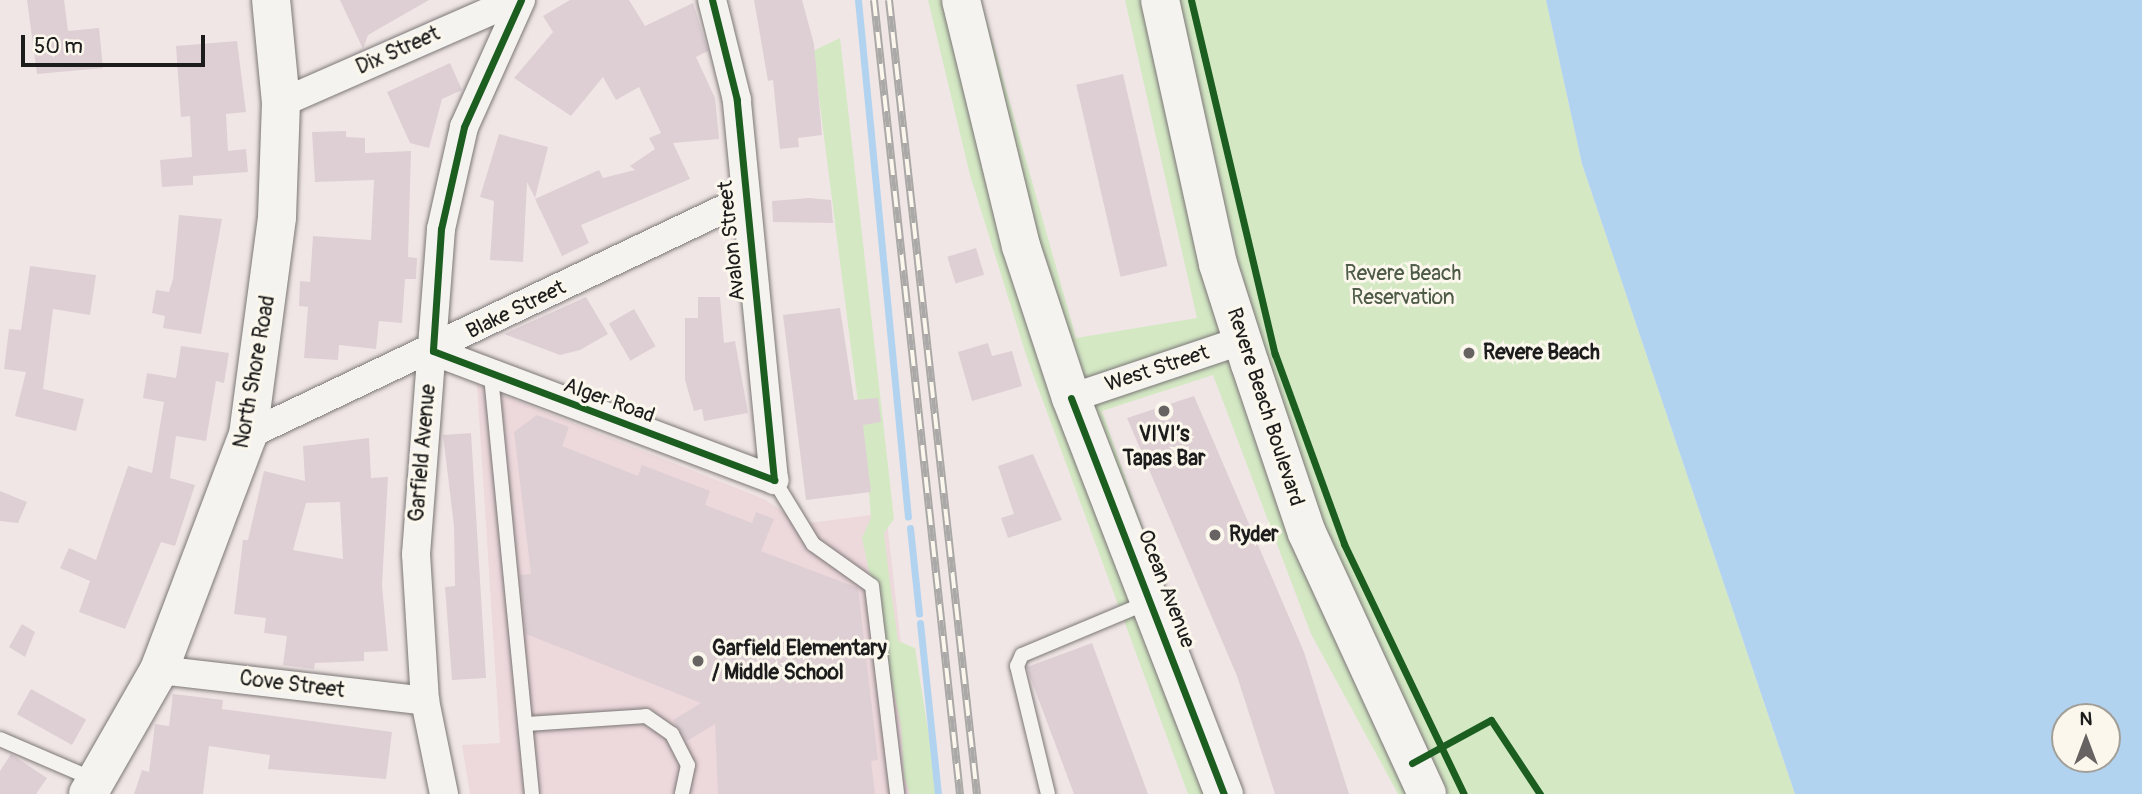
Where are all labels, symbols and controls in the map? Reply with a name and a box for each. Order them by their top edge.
scale bar [24,21,208,65]
street label: Dix Street [352,21,444,81]
text: 50 m [34,33,83,60]
street label: Avalon Street [713,179,751,303]
park label: Revere Beach Reservation [1345,261,1461,311]
street label: Blake Street [462,275,570,345]
street label: North Shore Road [229,294,281,450]
street label: Revere Beach Boulevard [1221,305,1309,509]
street label: West Street [1102,340,1212,398]
place label: Revere Beach [1483,340,1600,366]
marker: Revere Beach [1461,345,1477,361]
street label: Alger Road [560,373,658,429]
street label: Garfield Avenue [404,383,442,523]
marker: VIVI’s Tapas Bar [1156,403,1172,419]
place label: VIVI’s Tapas Bar [1123,422,1205,472]
place label: Ryder [1229,522,1278,548]
street label: Ocean Avenue [1132,526,1200,652]
marker: Ryder [1207,527,1223,543]
place label: Garfield Elementary / Middle School [712,636,887,686]
marker: Garfield Elementary / Middle School [690,653,706,669]
street label: Cove Street [238,666,346,704]
north arrow [2051,703,2121,773]
text: N [2080,707,2092,731]

